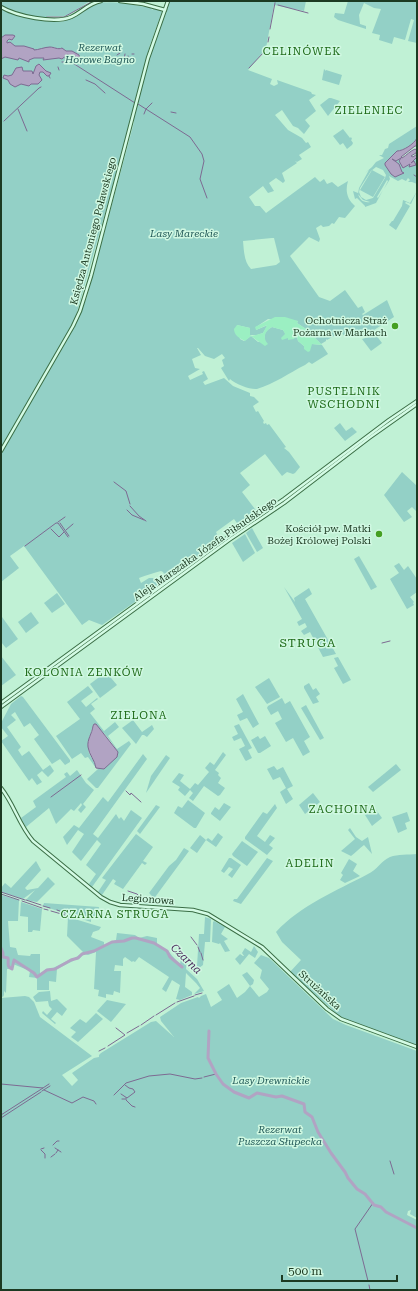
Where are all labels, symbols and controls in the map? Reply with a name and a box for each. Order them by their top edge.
park label: Rezerwat Horowe Bagno [64,42,135,65]
district label: CELINÓWEK [263,44,341,58]
district label: ZIELENIEC [335,104,403,117]
street label: Księdza Antoniego Poławskiego [68,156,118,306]
park label: Lasy Mareckie [149,228,218,239]
place label: Ochotnicza Straż Pożarna w Markach [293,315,388,338]
marker: Ochotnicza Straż Pożarna w Markach [390,321,400,331]
district label: PUSTELNIK WSCHODNI [307,385,381,411]
street label: Aleja Marszałka Józefa Piłsudskiego [131,495,279,603]
place label: Kościół pw. Matki Bożej Królowej Polski [267,523,371,546]
marker: Kościół pw. Matki Bożej Królowej Polski [374,529,384,539]
district label: STRUGA [280,636,336,650]
district label: KOLONIA ZENKÓW [24,665,144,679]
district label: ZIELONA [111,709,167,722]
district label: ZACHOINA [309,803,377,816]
district label: ADELIN [286,857,334,870]
street label: Legionowa [121,892,175,906]
district label: CZARNA STRUGA [61,908,169,921]
water label: Czarna [168,941,204,977]
street label: Strużańska [297,968,344,1012]
park label: Lasy Drewnickie [231,1075,310,1086]
park label: Rezerwat Puszcza Słupecka [237,1124,322,1147]
scale bar [282,1257,397,1283]
text: 500 m [288,1264,322,1278]

